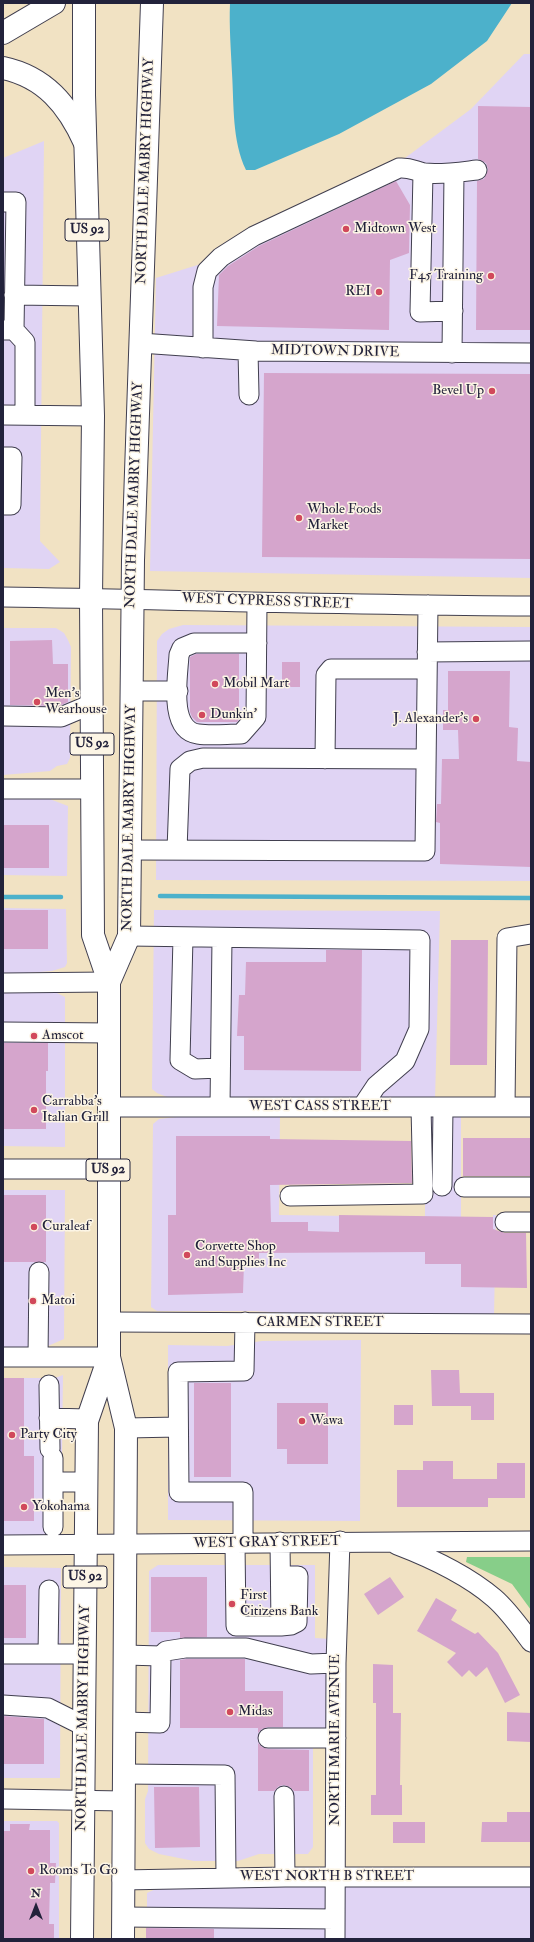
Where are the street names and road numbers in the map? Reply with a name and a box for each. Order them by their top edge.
street label: NORTH DALE MABRY HIGHWAY [134,57,158,285]
road number: US 92 [65,219,109,241]
street label: MIDTOWN DRIVE [271,342,399,362]
street label: NORTH DALE MABRY HIGHWAY [123,381,147,609]
street label: WEST CYPRESS STREET [181,591,353,613]
street label: NORTH DALE MABRY HIGHWAY [120,704,140,932]
road number: US 92 [70,733,114,755]
street label: WEST CASS STREET [249,1099,391,1115]
road number: US 92 [86,1159,130,1181]
street label: CARMEN STREET [256,1315,384,1331]
street label: WEST GRAY STREET [193,1533,341,1553]
road number: US 92 [63,1566,107,1588]
street label: NORTH DALE MABRY HIGHWAY [74,1604,94,1832]
street label: NORTH MARIE AVENUE [328,1654,344,1826]
street label: WEST NORTH B STREET [240,1869,414,1885]

